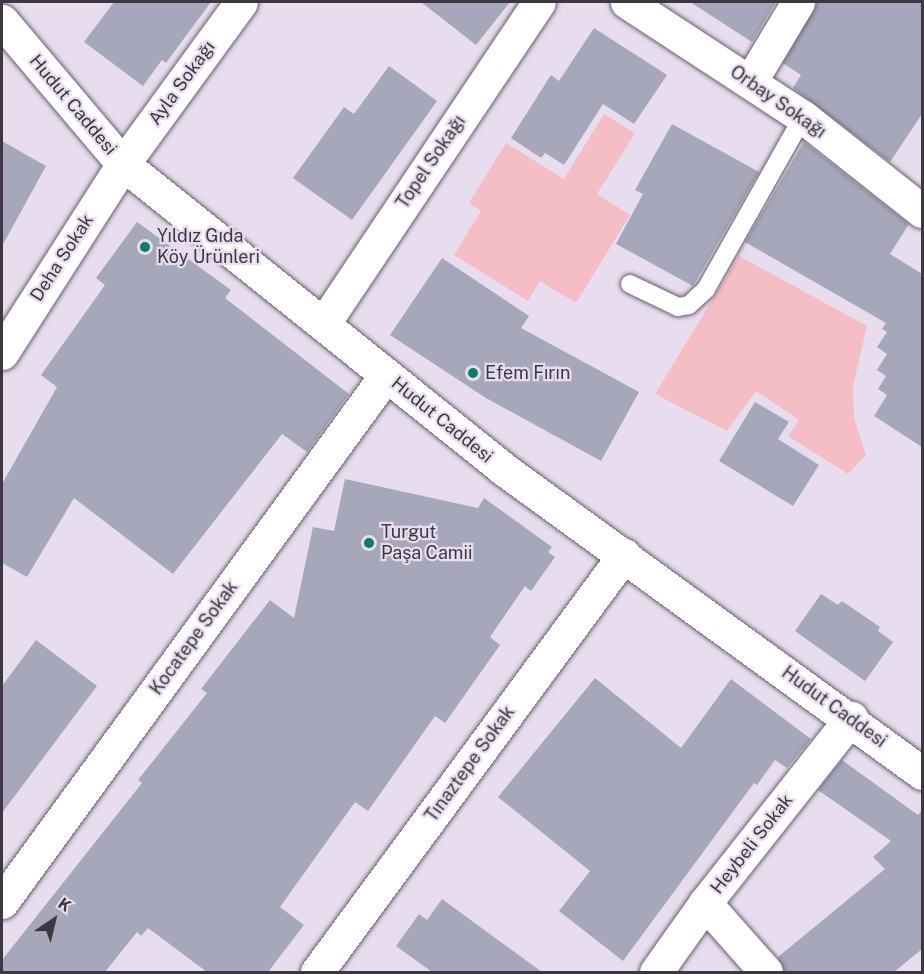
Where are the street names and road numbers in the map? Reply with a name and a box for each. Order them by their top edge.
street label: Ayla Sokağı [144,37,220,129]
street label: Hudut Caddesi [25,50,121,160]
street label: Orbay Sokağı [726,61,830,143]
street label: Topel Sokağı [392,111,470,213]
street label: Deha Sokak [26,210,98,306]
street label: Hudut Caddesi [387,373,497,467]
street label: Kocatepe Sokak [145,577,243,699]
street label: Hudut Caddesi [777,662,891,752]
street label: Tınaztepe Sokak [421,702,519,826]
street label: Heybeli Sokak [706,790,798,898]

